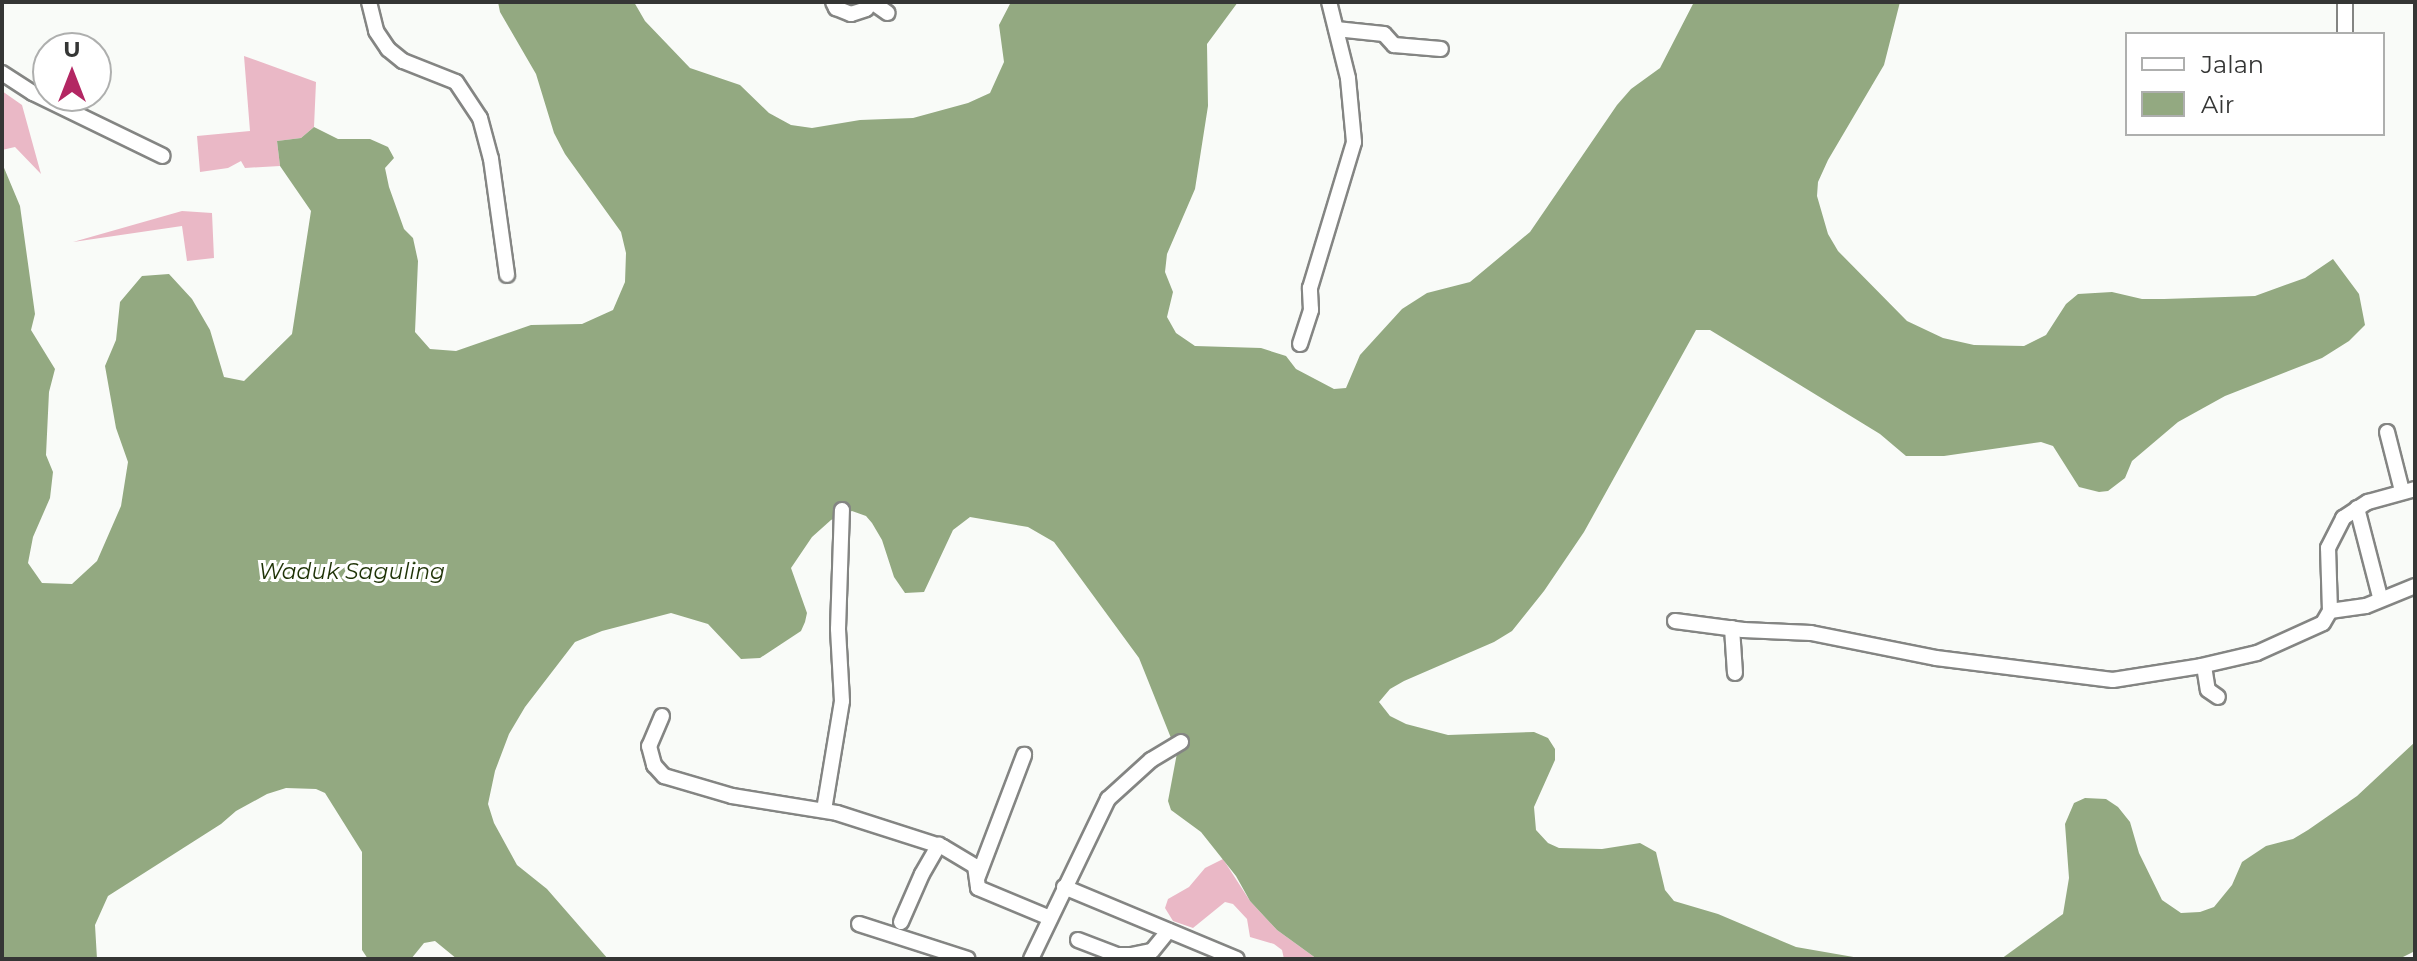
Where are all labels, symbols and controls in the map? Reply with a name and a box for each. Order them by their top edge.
north arrow [32,32,112,112]
legend [2125,32,2385,136]
text: U [63,36,81,63]
text: Jalan [2201,50,2264,79]
text: Air [2201,90,2234,119]
water label: Waduk Saguling [259,559,445,585]

